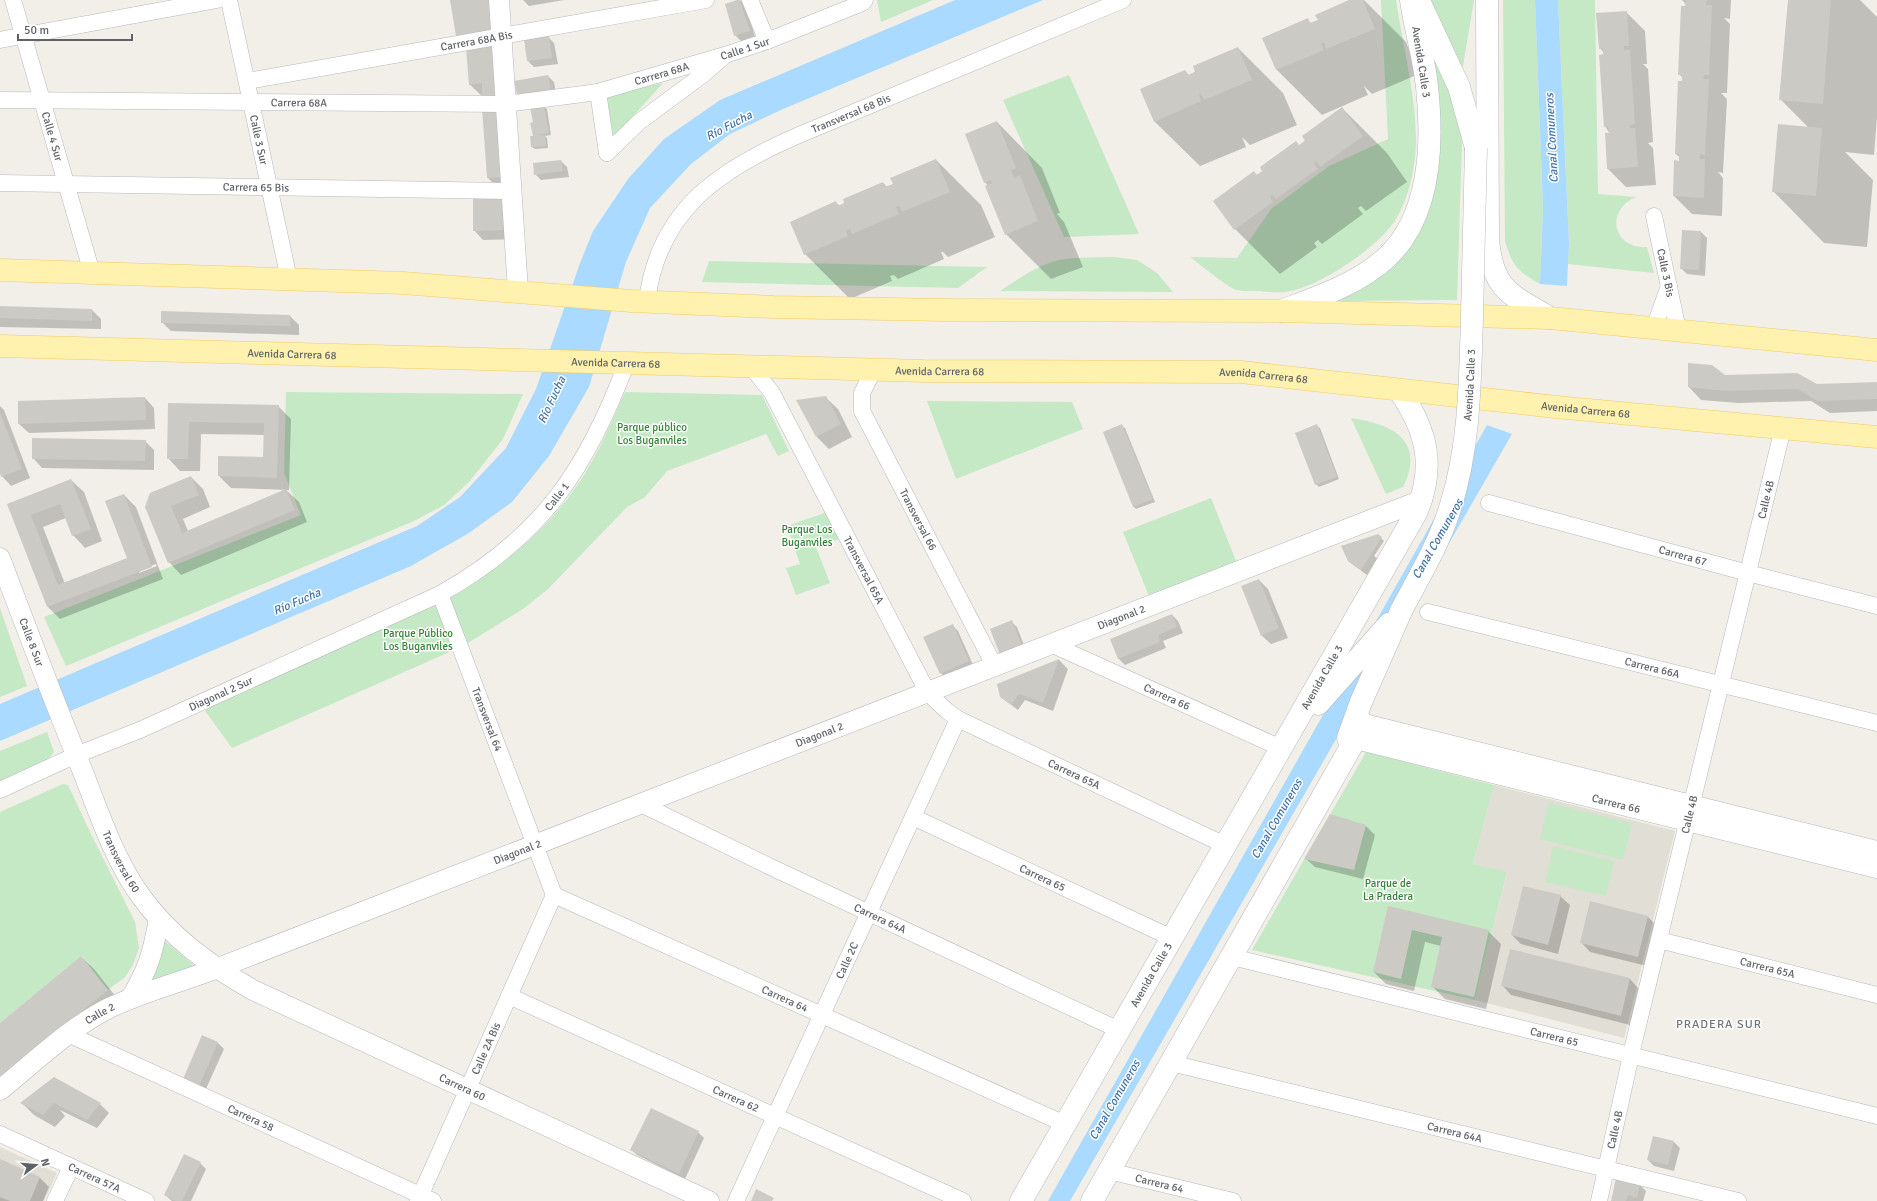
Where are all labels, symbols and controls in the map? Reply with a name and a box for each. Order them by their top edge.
scale bar [18,16,132,42]
text: 50 m [24,23,49,38]
street label: Avenida Calle 3 [1409,25,1433,99]
street label: Carrera 68A Bis [439,28,514,53]
street label: Calle 1 Sur [719,34,771,63]
street label: Carrera 68A [633,59,691,88]
street label: Transversal 68 Bis [809,91,893,136]
water label: Canal Comuneros [1542,91,1562,183]
street label: Carrera 68A [271,96,327,109]
water label: Río Fucha [703,107,755,144]
street label: Calle 4 Sur [39,110,66,163]
street label: Calle 3 Sur [247,114,271,166]
street label: Carrera 65 Bis [223,180,289,194]
street label: Calle 3 Bis [1655,247,1677,298]
street label: Avenida Carrera 68 [247,346,337,362]
street label: Avenida Calle 3 [1461,349,1478,421]
street label: Avenida Carrera 68 [571,355,661,370]
street label: Avenida Carrera 68 [895,364,984,378]
street label: Avenida Carrera 68 [1219,365,1309,386]
water label: Río Fucha [535,373,570,426]
street label: Avenida Carrera 68 [1540,399,1631,420]
park label: Parque público Los Buganviles [617,421,687,447]
street label: Calle 4B [1755,479,1777,520]
street label: Calle 1 [542,480,572,513]
street label: Transversal 66 [897,486,940,552]
water label: Canal Comuneros [1409,495,1468,582]
park label: Parque Los Buganviles [781,523,833,549]
street label: Transversal 65A [841,534,887,606]
street label: Carrera 67 [1657,543,1709,568]
water label: Río Fucha [271,585,324,619]
street label: Diagonal 2 [1095,602,1147,632]
street label: Calle 8 Sur [17,616,47,668]
park label: Parque Público Los Buganviles [383,627,453,653]
street label: Avenida Calle 3 [1298,643,1345,712]
street label: Carrera 66A [1623,654,1681,681]
street label: Diagonal 2 Sur [187,673,255,714]
street label: Carrera 66 [1142,680,1192,713]
street label: Transversal 64 [469,685,506,753]
street label: Diagonal 2 [793,719,845,750]
street label: Carrera 65A [1046,756,1103,792]
water label: Canal Comuneros [1248,775,1307,862]
street label: Carrera 66 [1591,791,1642,816]
street label: Calle 4B [1678,794,1700,835]
street label: Transversal 60 [100,829,143,895]
street label: Diagonal 2 [491,837,543,867]
street label: Carrera 65 [1017,861,1068,894]
park label: Parque de La Pradera [1363,877,1413,903]
street label: Carrera 64A [852,900,909,936]
street label: Calle 2C [833,940,861,981]
street label: Avenida Calle 3 [1127,940,1175,1009]
street label: Carrera 65A [1739,954,1797,981]
street label: Carrera 64 [760,982,810,1015]
street label: Calle 2 [82,1000,117,1027]
district label: PRADERA SUR [1676,1017,1762,1032]
street label: Calle 2A Bis [469,1020,503,1077]
street label: Carrera 65 [1529,1024,1580,1049]
water label: Canal Comuneros [1086,1056,1145,1143]
street label: Carrera 60 [437,1071,488,1103]
street label: Carrera 62 [711,1082,761,1115]
street label: Carrera 58 [226,1101,276,1134]
street label: Calle 4B [1604,1109,1625,1150]
street label: Carrera 64A [1426,1119,1484,1145]
north arrow [16,1145,56,1185]
text: N [38,1157,52,1168]
street label: Carrera 57A [66,1160,123,1195]
street label: Carrera 64 [1134,1171,1185,1195]

